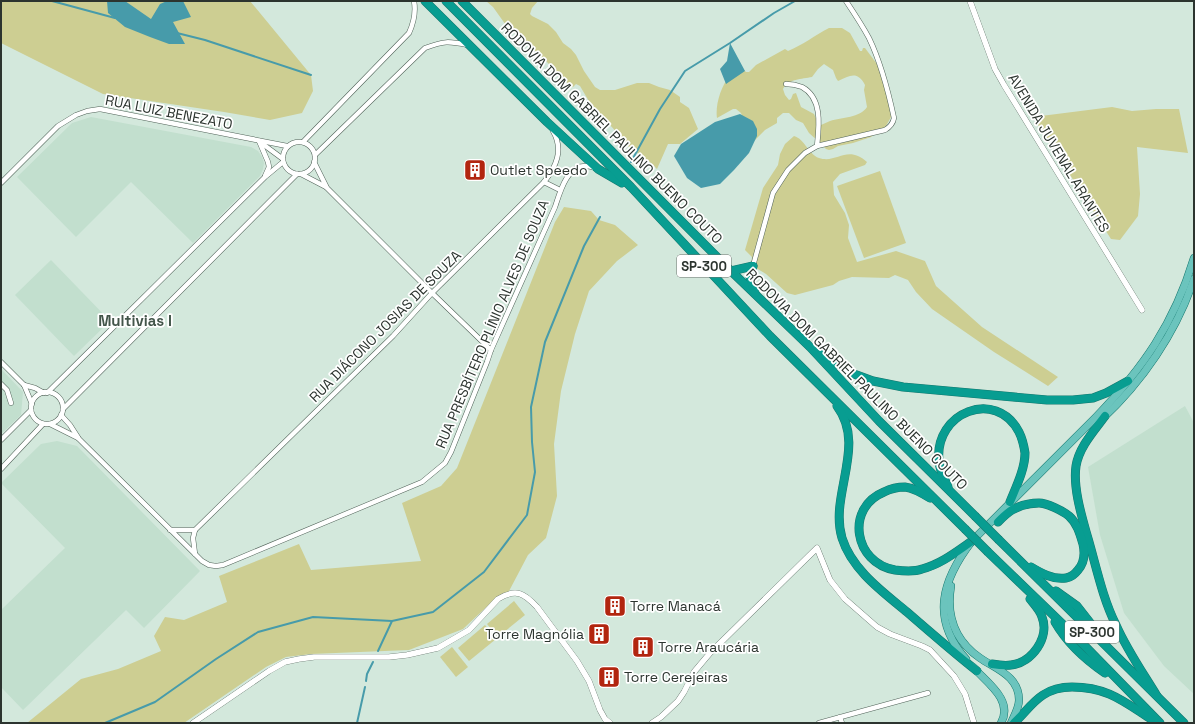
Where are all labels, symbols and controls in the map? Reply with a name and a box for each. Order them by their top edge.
street label: RODOVIA DOM GABRIEL PAULINO BUENO COUTO [498,19,726,247]
street label: AVENIDA JUVENAL ARANTES [1004,70,1114,236]
street label: RUA LUIZ BENEZATO [104,91,234,133]
building icon: Outlet Speedo [462,157,488,183]
place label: Outlet Speedo [490,161,588,179]
street label: RUA PRESBÍTERO PLÍNIO ALVES DE SOUZA [431,197,553,451]
street label: RUA DIÁCONO JOSIAS DE SOUZA [305,246,465,406]
road number: SP-300 [677,255,731,277]
street label: RODOVIA DOM GABRIEL PAULINO BUENO COUTO [743,265,971,493]
district label: Multivias I [98,311,172,330]
building icon: Torre Manacá [602,593,628,619]
place label: Torre Manacá [630,597,721,615]
building icon: Torre Magnólia [586,621,612,647]
road number: SP-300 [1065,621,1119,643]
place label: Torre Magnólia [485,625,584,643]
building icon: Torre Araucária [630,634,656,660]
place label: Torre Araucária [658,638,759,656]
building icon: Torre Cerejeiras [596,664,622,690]
place label: Torre Cerejeiras [624,668,728,686]

